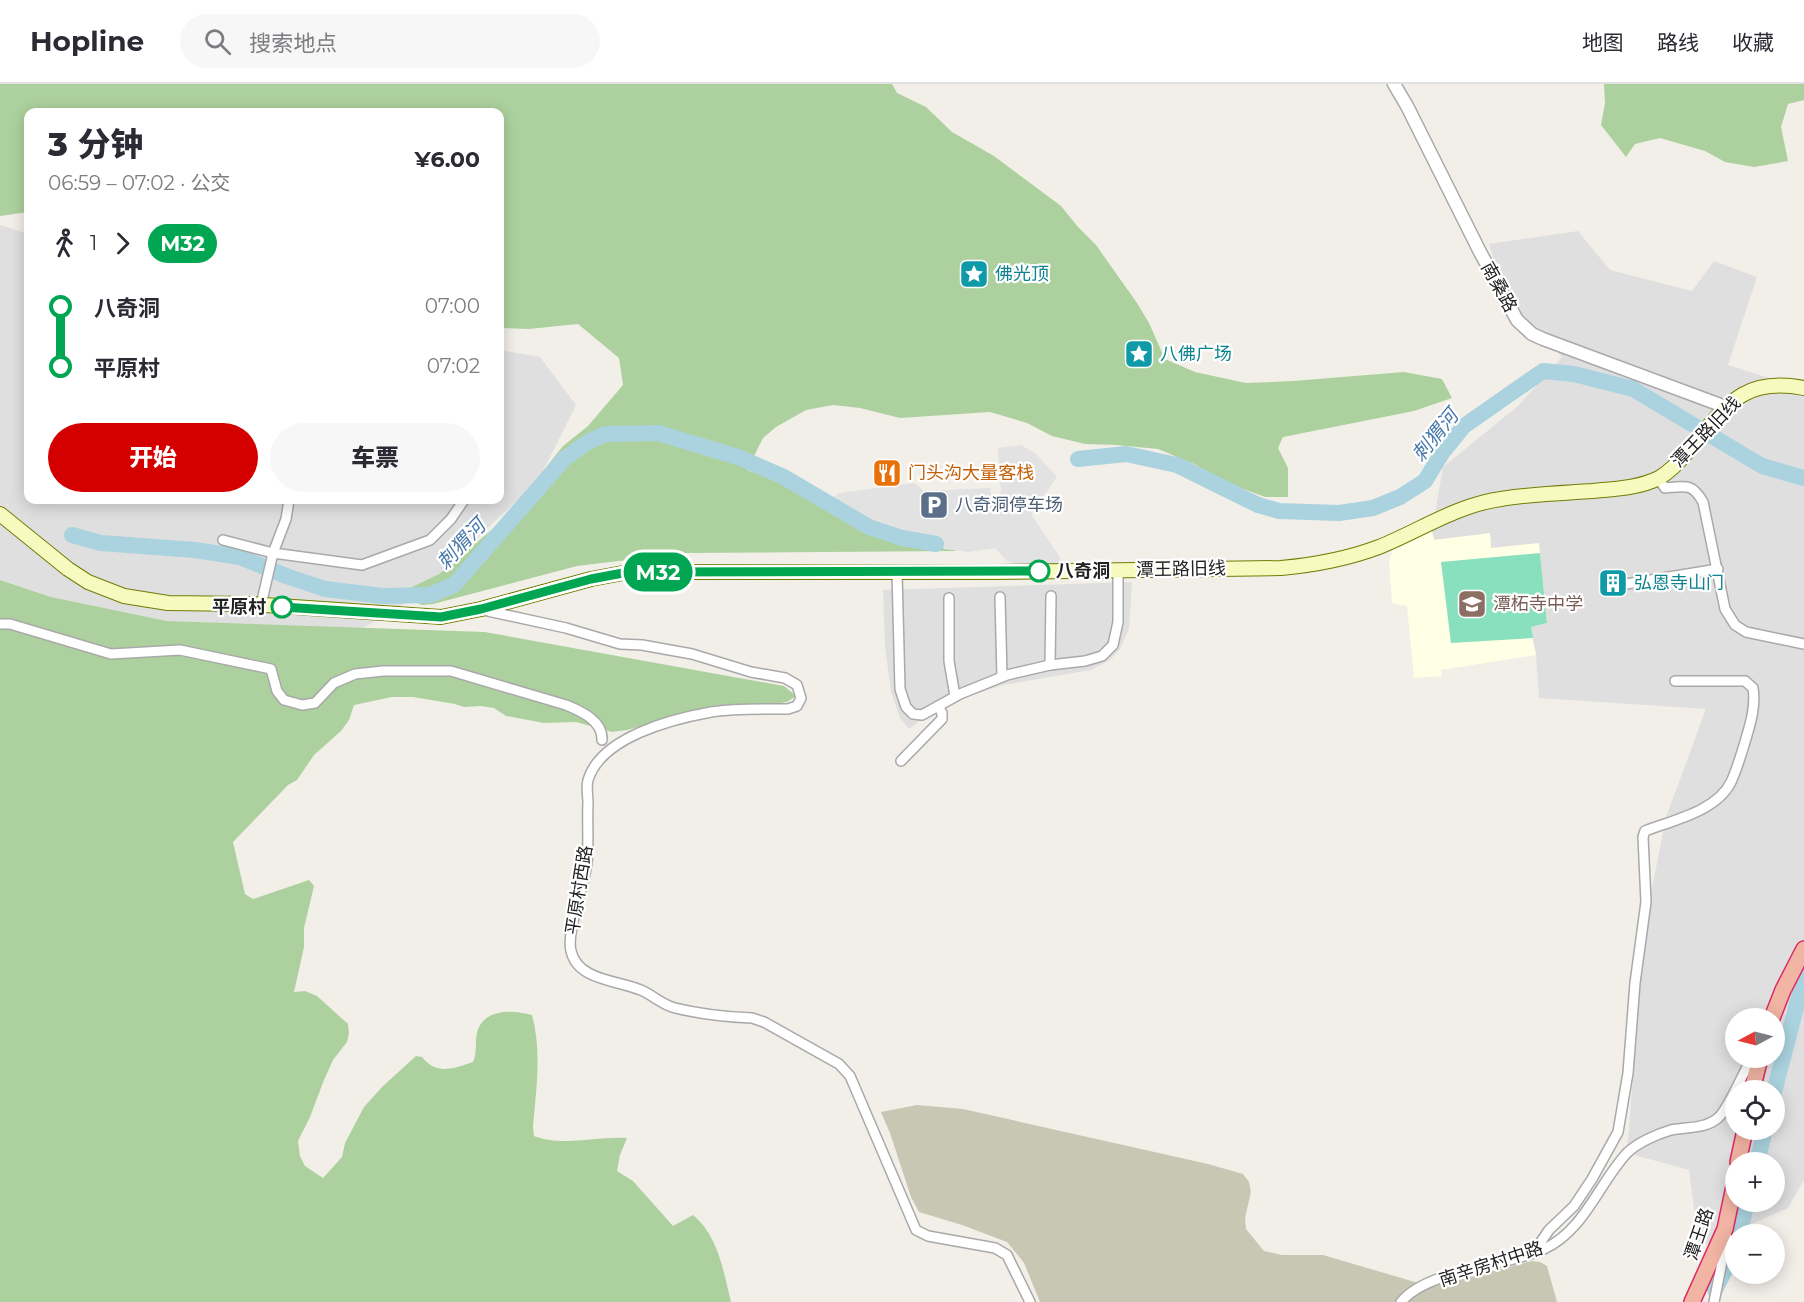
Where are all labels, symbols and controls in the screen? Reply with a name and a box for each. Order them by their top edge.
search box [180,14,600,68]
text: Hopline [30,24,144,58]
icon: search [201,25,234,58]
text: 搜索地点 [249,30,337,57]
text: 地图 [1582,30,1624,55]
text: 路线 [1657,30,1699,55]
text: 收藏 [1732,30,1774,55]
text: 3 分钟 [48,124,144,164]
text: ¥6.00 [415,146,480,173]
text: 06:59 – 07:02 · 公交 [48,171,230,195]
icon: walk [48,227,81,260]
icon: forward [106,227,139,260]
text: 1 [90,231,97,255]
text: M32 [160,231,205,256]
place icon: 佛光顶 [958,258,990,290]
street label: 南桑路 [1476,258,1522,316]
place label: 佛光顶 [995,263,1049,285]
text: 07:00 [425,294,480,318]
text: 八奇洞 [94,295,160,322]
place icon: 八佛广场 [1123,338,1155,370]
place label: 八佛广场 [1160,343,1232,365]
text: 07:02 [427,354,480,378]
text: 平原村 [94,355,160,382]
street label: 潭王路旧线 [1667,392,1745,472]
water label: 刺猬河 [1407,401,1466,466]
button: 开始 [48,423,258,492]
button: 车票 [270,423,480,492]
restaurant icon: 门头沟大量客栈 [871,457,903,489]
place label: 门头沟大量客栈 [908,462,1034,484]
parking icon: 八奇洞停车场 [918,489,950,521]
place label: 八奇洞停车场 [955,494,1063,516]
water label: 刺猬河 [432,511,493,574]
line badge: M32 [624,552,692,592]
street label: 潭王路旧线 [1136,557,1226,581]
text: M32 [636,560,680,585]
marker: 八奇洞 [1028,560,1050,582]
place label: 八奇洞 [1056,560,1110,582]
building icon: 弘恩寺山门 [1597,567,1629,599]
place label: 弘恩寺山门 [1634,572,1724,594]
school or university icon: 潭柘寺中学 [1456,588,1488,620]
place label: 潭柘寺中学 [1493,593,1583,615]
place label: 平原村 [212,596,266,618]
marker: 平原村 [271,596,293,618]
street label: 平原村西路 [561,844,597,936]
north arrow [1725,1008,1785,1068]
map controls [1725,1008,1785,1284]
button: locate [1725,1080,1785,1140]
button: + [1725,1152,1785,1212]
street label: 潭王路 [1680,1205,1718,1263]
button: − [1725,1224,1785,1284]
street label: 南辛房村中路 [1436,1237,1546,1291]

